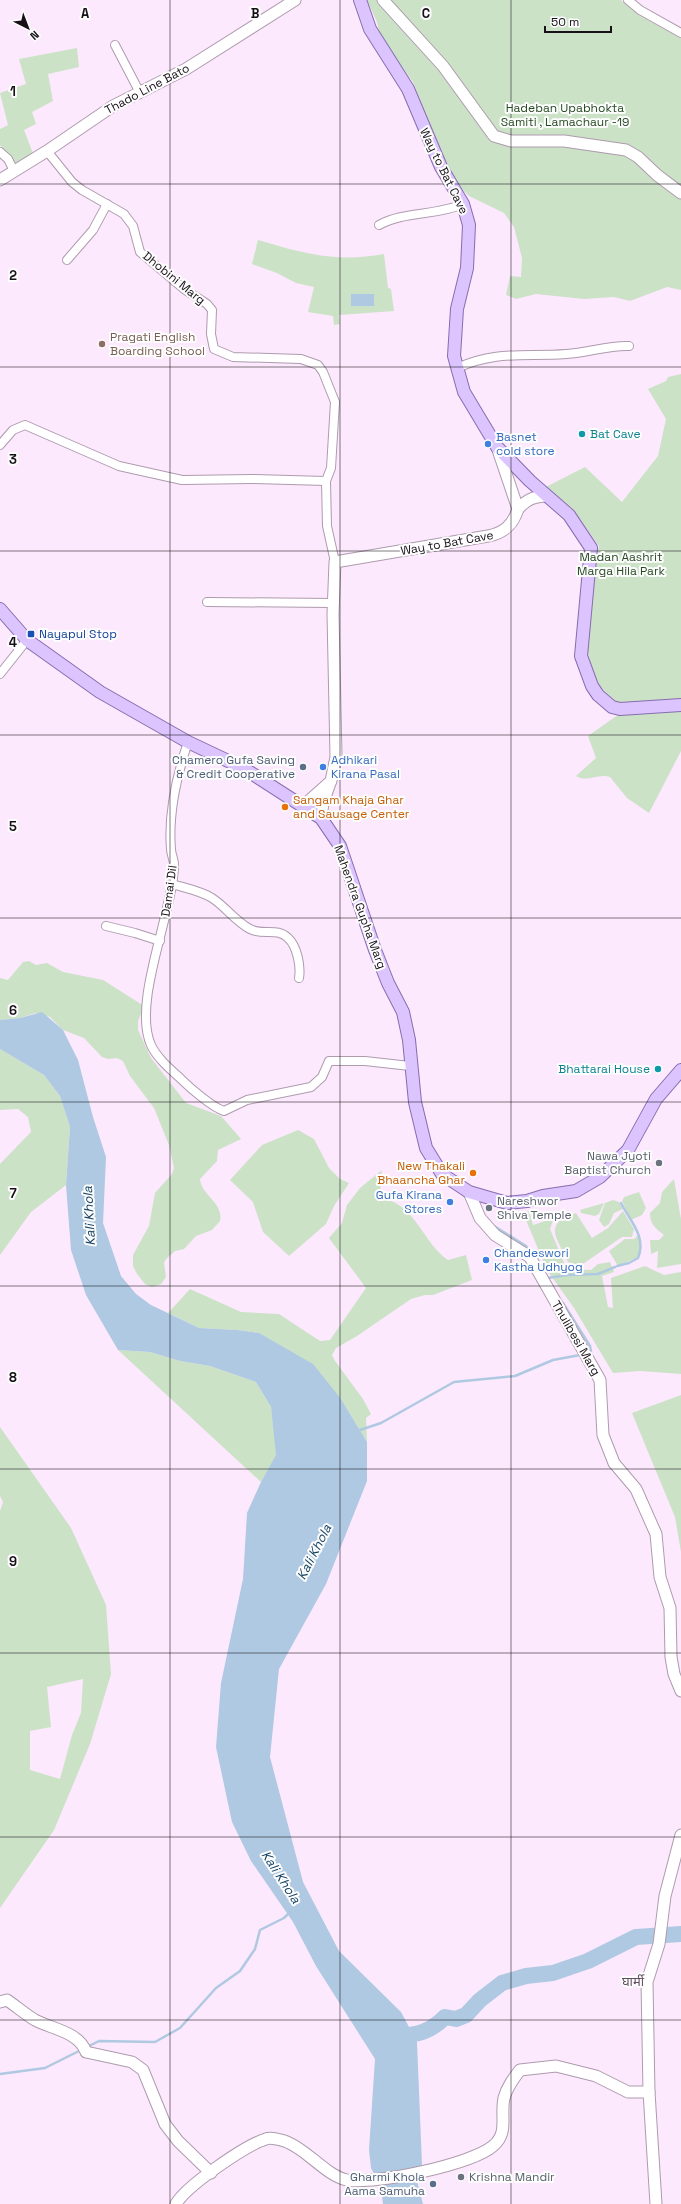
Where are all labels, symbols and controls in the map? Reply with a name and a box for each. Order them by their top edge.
text: A [81,5,90,22]
text: B [251,5,260,22]
text: C [422,5,430,22]
north arrow [8,8,48,48]
scale bar [545,8,611,34]
text: 50 m [551,14,579,30]
text: N [27,28,42,43]
street label: Thado Line Bato [102,60,192,118]
text: 1 [10,83,16,100]
park label: Hadeban Upabhokta Samiti , Lamachaur -19 [501,100,629,130]
street label: Way to Bat Cave [416,125,472,217]
street label: Dhobini Marg [139,248,209,308]
text: 2 [9,267,17,284]
place label: Pragati English Boarding School [110,329,205,359]
marker: Pragati English Boarding School [97,339,107,349]
place label: Bat Cave [590,426,641,442]
place label: Basnet cold store [496,429,555,459]
marker: Bat Cave [577,429,587,439]
marker: Basnet cold store [483,439,493,449]
text: 3 [9,451,17,468]
street label: Way to Bat Cave [399,527,495,559]
park label: Madan Aashrit Marga Hila Park [577,549,666,579]
place label: Nayapul Stop [39,626,117,642]
marker: Nayapul Stop [26,629,36,639]
text: 4 [9,634,17,651]
place label: Chamero Gufa Saving & Credit Cooperative [172,752,295,782]
place label: Adhikari Kirana Pasal [331,752,400,782]
marker: Chamero Gufa Saving & Credit Cooperative [298,762,308,772]
marker: Adhikari Kirana Pasal [318,762,328,772]
place label: Sangam Khaja Ghar and Sausage Center [293,792,410,822]
marker: Sangam Khaja Ghar and Sausage Center [280,802,290,812]
text: 5 [9,818,17,835]
street label: Mahendra Gupha Marg [330,843,390,971]
street label: Damai Dil [157,864,181,918]
text: 6 [9,1002,17,1019]
place label: Bhattarai House [558,1061,650,1077]
marker: Bhattarai House [653,1064,663,1074]
place label: Nawa Jyoti Baptist Church [564,1148,651,1178]
place label: New Thakali Bhaancha Ghar [377,1158,465,1188]
marker: Nawa Jyoti Baptist Church [654,1158,664,1168]
marker: New Thakali Bhaancha Ghar [468,1168,478,1178]
text: 7 [9,1185,17,1202]
water label: Kali Khola [79,1185,99,1246]
place label: Gufa Kirana Stores [376,1187,442,1217]
place label: Nareshwor Shiva Temple [497,1193,572,1223]
marker: Gufa Kirana Stores [445,1197,455,1207]
marker: Nareshwor Shiva Temple [484,1203,494,1213]
place label: Chandeswori Kastha Udhyog [494,1245,583,1275]
marker: Chandeswori Kastha Udhyog [481,1255,491,1265]
street label: Thulibesi Marg [548,1298,604,1378]
text: 8 [9,1369,17,1386]
water label: Kali Khola [293,1521,335,1582]
text: 9 [9,1553,17,1570]
water label: Kali Khola [258,1847,305,1907]
district label: घार्मी [622,1973,645,1990]
place label: Gharmi Khola Aama Samuha [344,2169,425,2199]
place label: Krishna Mandir [469,2169,555,2185]
marker: Krishna Mandir [456,2172,466,2182]
marker: Gharmi Khola Aama Samuha [428,2179,438,2189]

